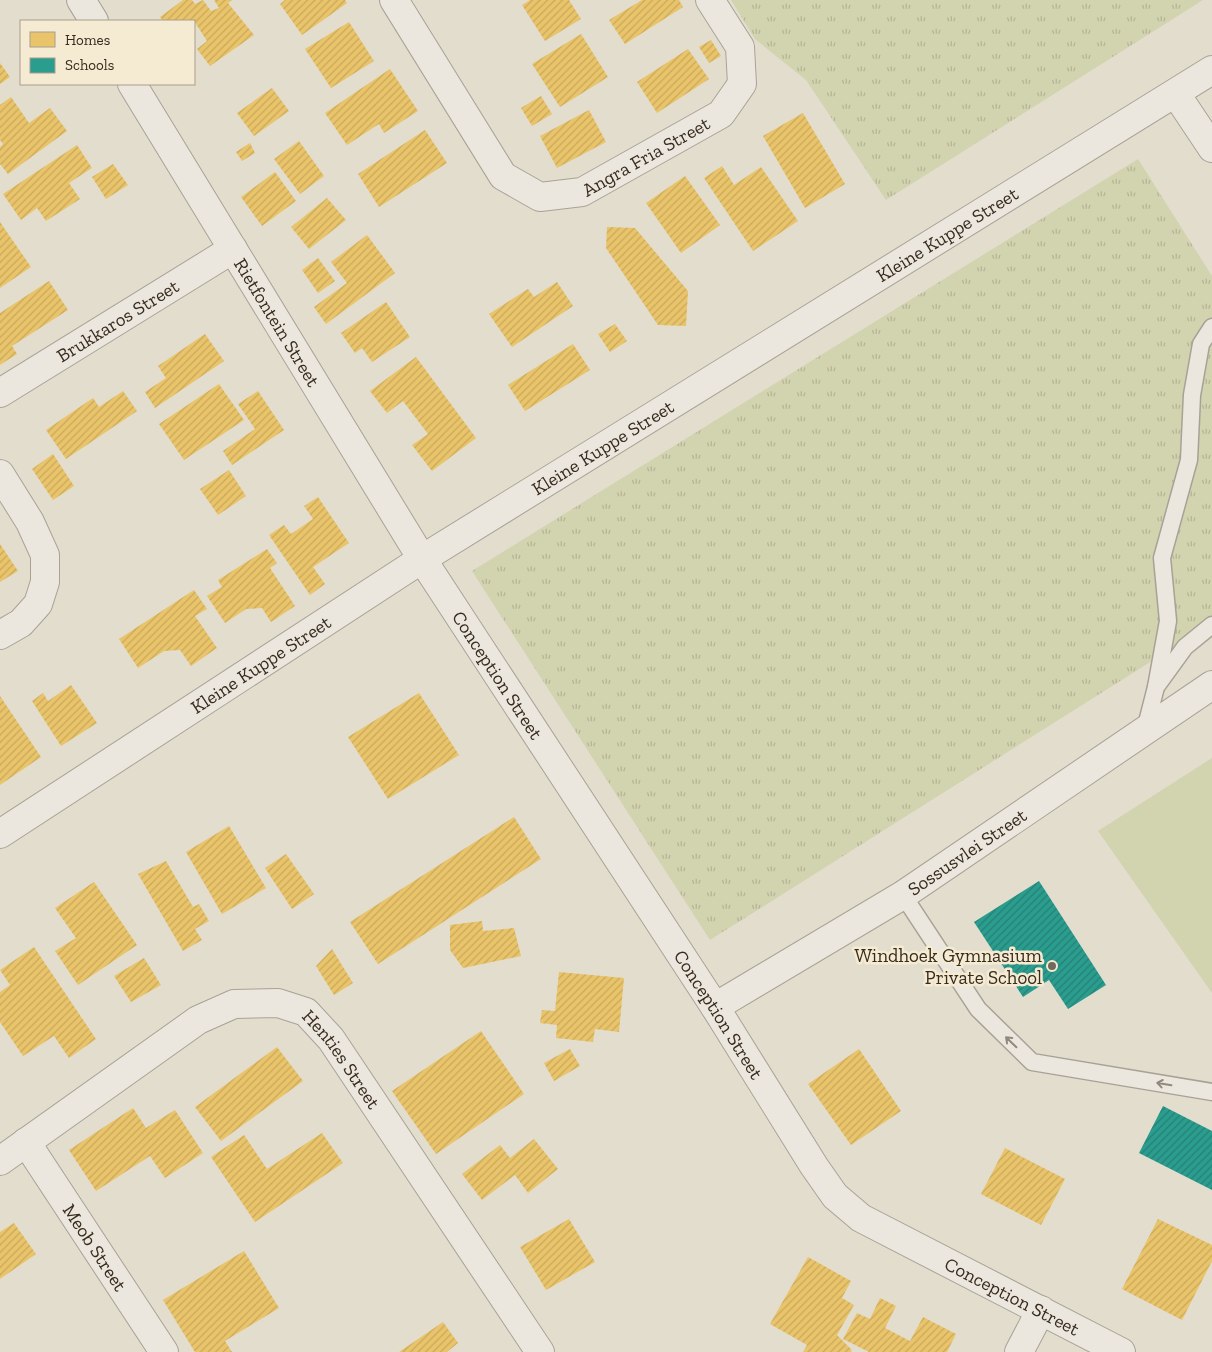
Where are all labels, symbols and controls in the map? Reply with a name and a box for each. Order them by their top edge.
legend [20,20,195,85]
text: Homes [65,31,110,49]
text: Schools [65,56,114,74]
street label: Angra Fria Street [578,112,714,202]
street label: Kleine Kuppe Street [872,182,1022,287]
street label: Rietfontein Street [229,254,325,391]
street label: Brukkaros Street [52,274,183,367]
street label: Kleine Kuppe Street [528,395,678,500]
street label: Conception Street [447,607,548,744]
street label: Kleine Kuppe Street [186,611,335,719]
street label: Sossusvlei Street [903,804,1031,901]
place label: Windhoek Gymnasium Private School [854,944,1043,989]
street label: Conception Street [669,946,768,1083]
marker: Windhoek Gymnasium Private School [1046,960,1058,972]
street label: Henties Street [297,1005,385,1113]
one-way arrow [1005,1036,1018,1048]
one-way arrow [1156,1078,1172,1088]
street label: Meob Street [58,1200,132,1296]
street label: Conception Street [941,1252,1083,1341]

